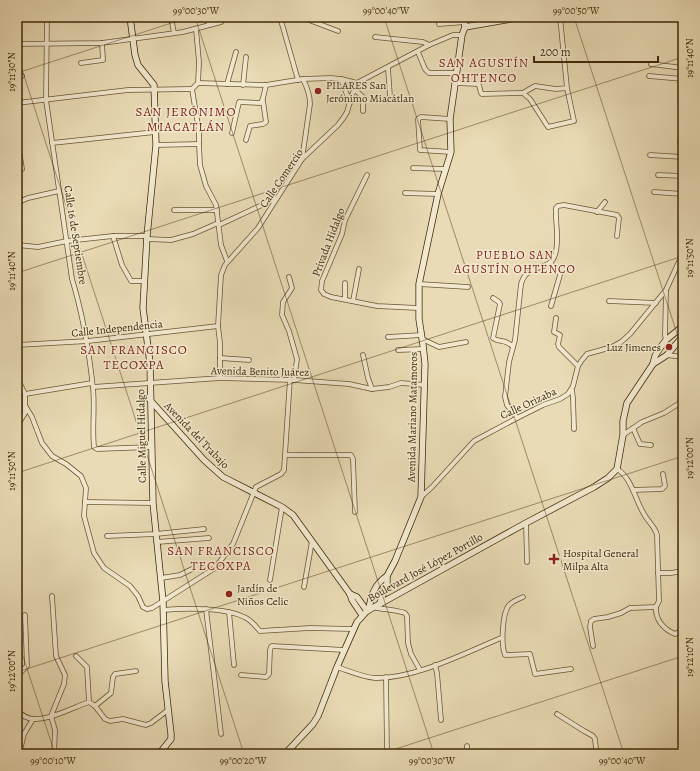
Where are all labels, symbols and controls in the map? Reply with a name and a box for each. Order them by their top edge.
text: 99°00'30"W [173,4,220,17]
text: 99°00'40"W [363,4,410,17]
text: 99°00'50"W [553,4,600,17]
scale bar [534,38,658,64]
text: 19°11'40"N [683,38,696,78]
text: 200 m [540,44,571,60]
text: 19°11'30"N [5,52,18,92]
district label: SAN AGUSTÍN OHTENCO [439,54,529,86]
place label: PILARES San Jerónimo Miacátlan [326,78,414,106]
marker: PILARES San Jerónimo Miacátlan [313,86,323,96]
district label: SAN JERÓNIMO MIACATLÁN [136,103,236,135]
street label: Calle Comercio [256,145,307,211]
street label: Calle 16 de Septiembre [60,184,91,286]
street label: Privada Hidalgo [309,205,349,279]
text: 19°11'50"N [683,238,696,278]
district label: PUEBLO SAN AGUSTÍN OHTENCO [453,247,576,277]
text: 19°11'40"N [5,251,18,291]
street label: Calle Independencia [71,316,164,341]
place label: Luz Jimenes [606,340,661,355]
district label: SAN FRANCISCO TECOXPA [80,341,188,373]
marker: Luz Jimenes [664,342,674,352]
street label: Avenida Mariano Matamoros [404,352,421,483]
street label: Avenida Benito Juárez [210,363,309,380]
street label: Calle Orizaba [498,384,559,423]
street label: Calle Miguel Hidalgo [133,388,150,483]
street label: Avenida del Trabajo [160,398,233,472]
text: 19°12'00"N [683,437,696,479]
text: 19°11'50"N [5,451,18,491]
street label: Boulevard José López Portillo [365,529,486,605]
district label: SAN FRANCISCO TECOXPA [167,542,275,574]
place label: Hospital General Milpa Alta [563,546,639,574]
marker: Hospital General Milpa Alta [548,553,560,565]
place label: Jardín de Niños Celic [237,581,289,609]
marker: Jardín de Niños Celic [224,589,234,599]
text: 19°12'10"N [683,637,696,677]
text: 19°12'00"N [5,650,18,692]
text: 99°00'10"W [30,754,76,767]
text: 99°00'20"W [220,754,267,767]
text: 99°00'30"W [409,754,456,767]
text: 99°00'40"W [599,754,646,767]

